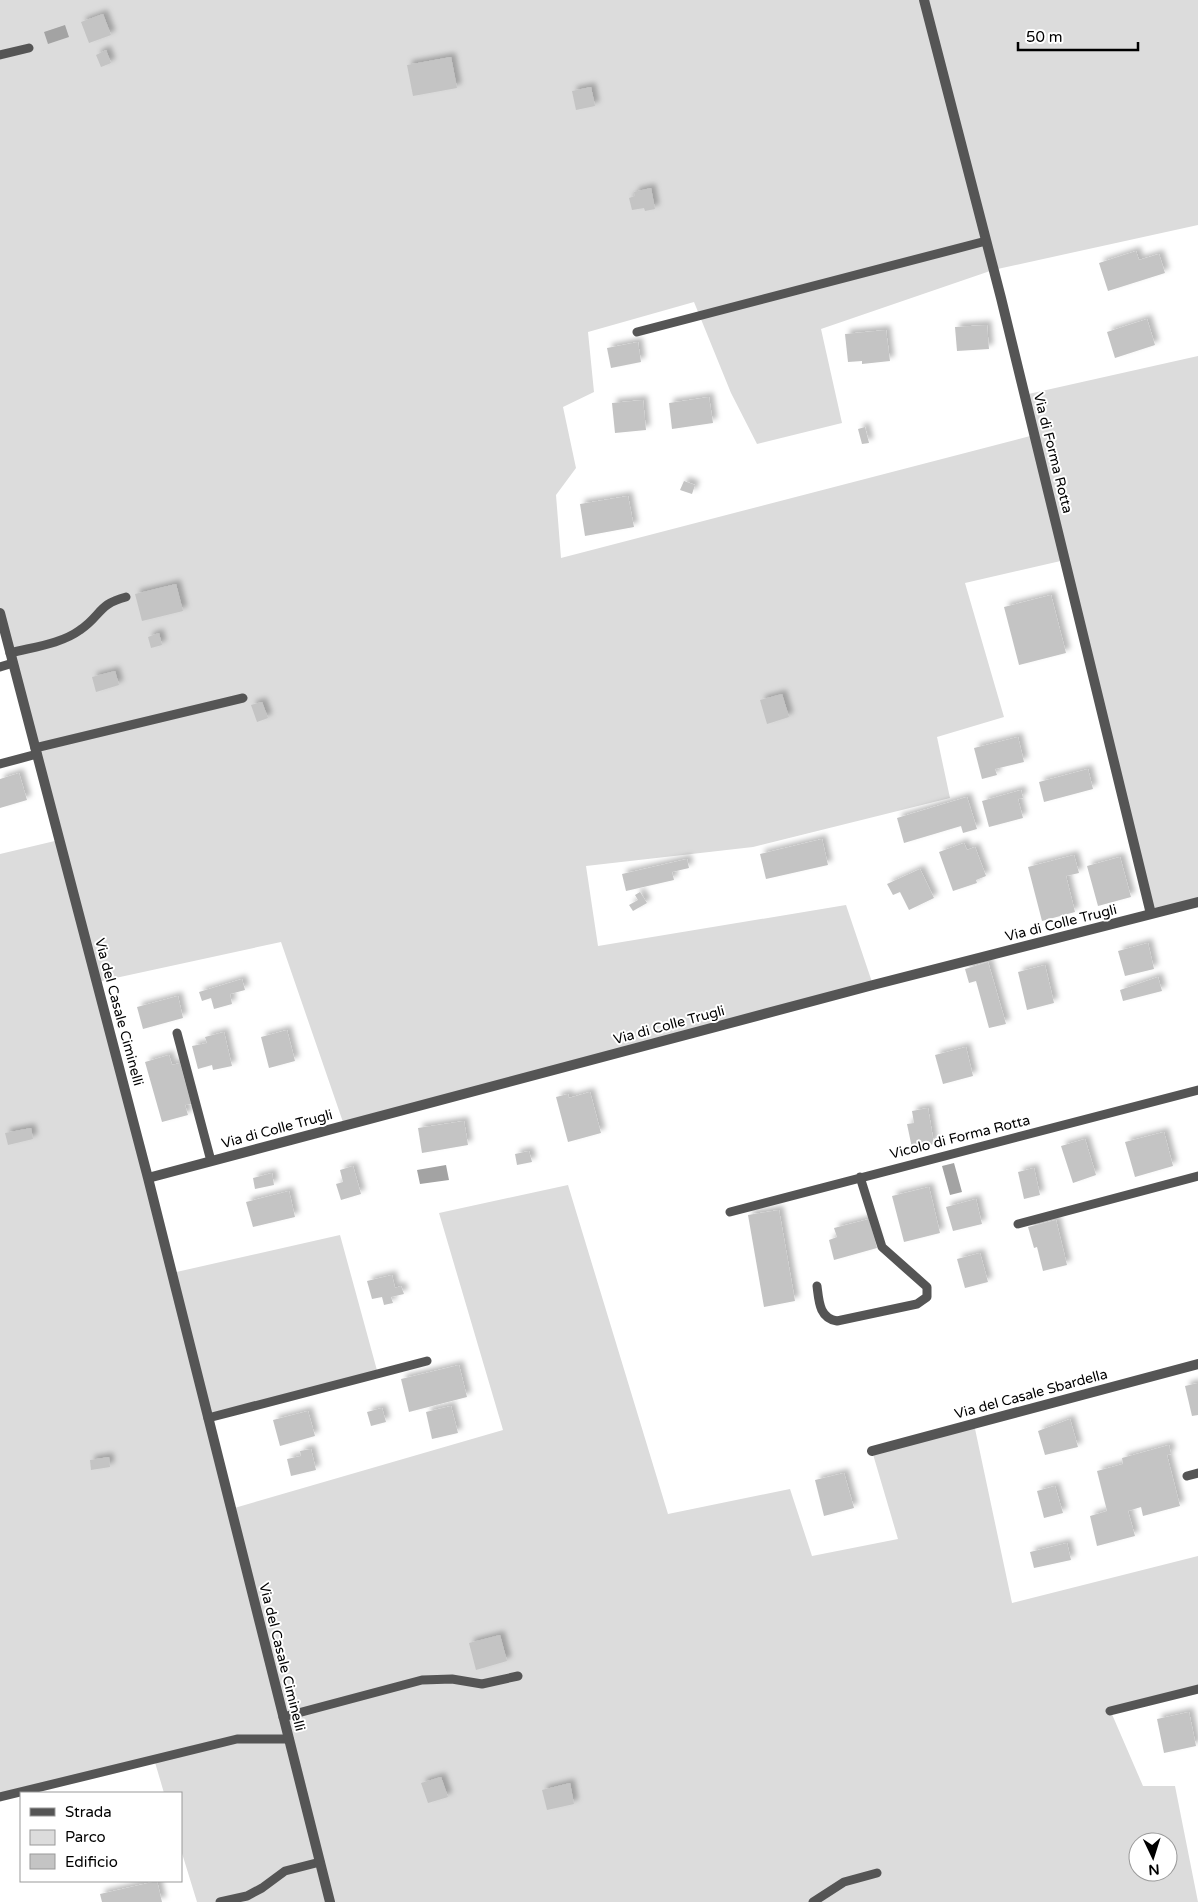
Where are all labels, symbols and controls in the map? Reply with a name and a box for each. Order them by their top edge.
scale bar [1018,20,1138,52]
text: 50 m [1026,28,1063,46]
street label: Via di Forma Rotta [1030,391,1076,515]
street label: Via di Colle Trugli [1003,901,1119,945]
street label: Via del Casale Ciminelli [91,936,147,1088]
street label: Via di Colle Trugli [612,1002,726,1048]
street label: Via di Colle Trugli [220,1106,334,1152]
street label: Vicolo di Forma Rotta [888,1111,1032,1163]
street label: Via del Casale Sbardella [953,1365,1109,1423]
street label: Via del Casale Ciminelli [255,1581,309,1733]
legend [20,1792,182,1882]
text: Strada [65,1803,112,1821]
text: Parco [65,1828,106,1846]
north arrow [1128,1832,1178,1882]
text: Edificio [65,1853,118,1871]
text: N [1148,1861,1160,1878]

